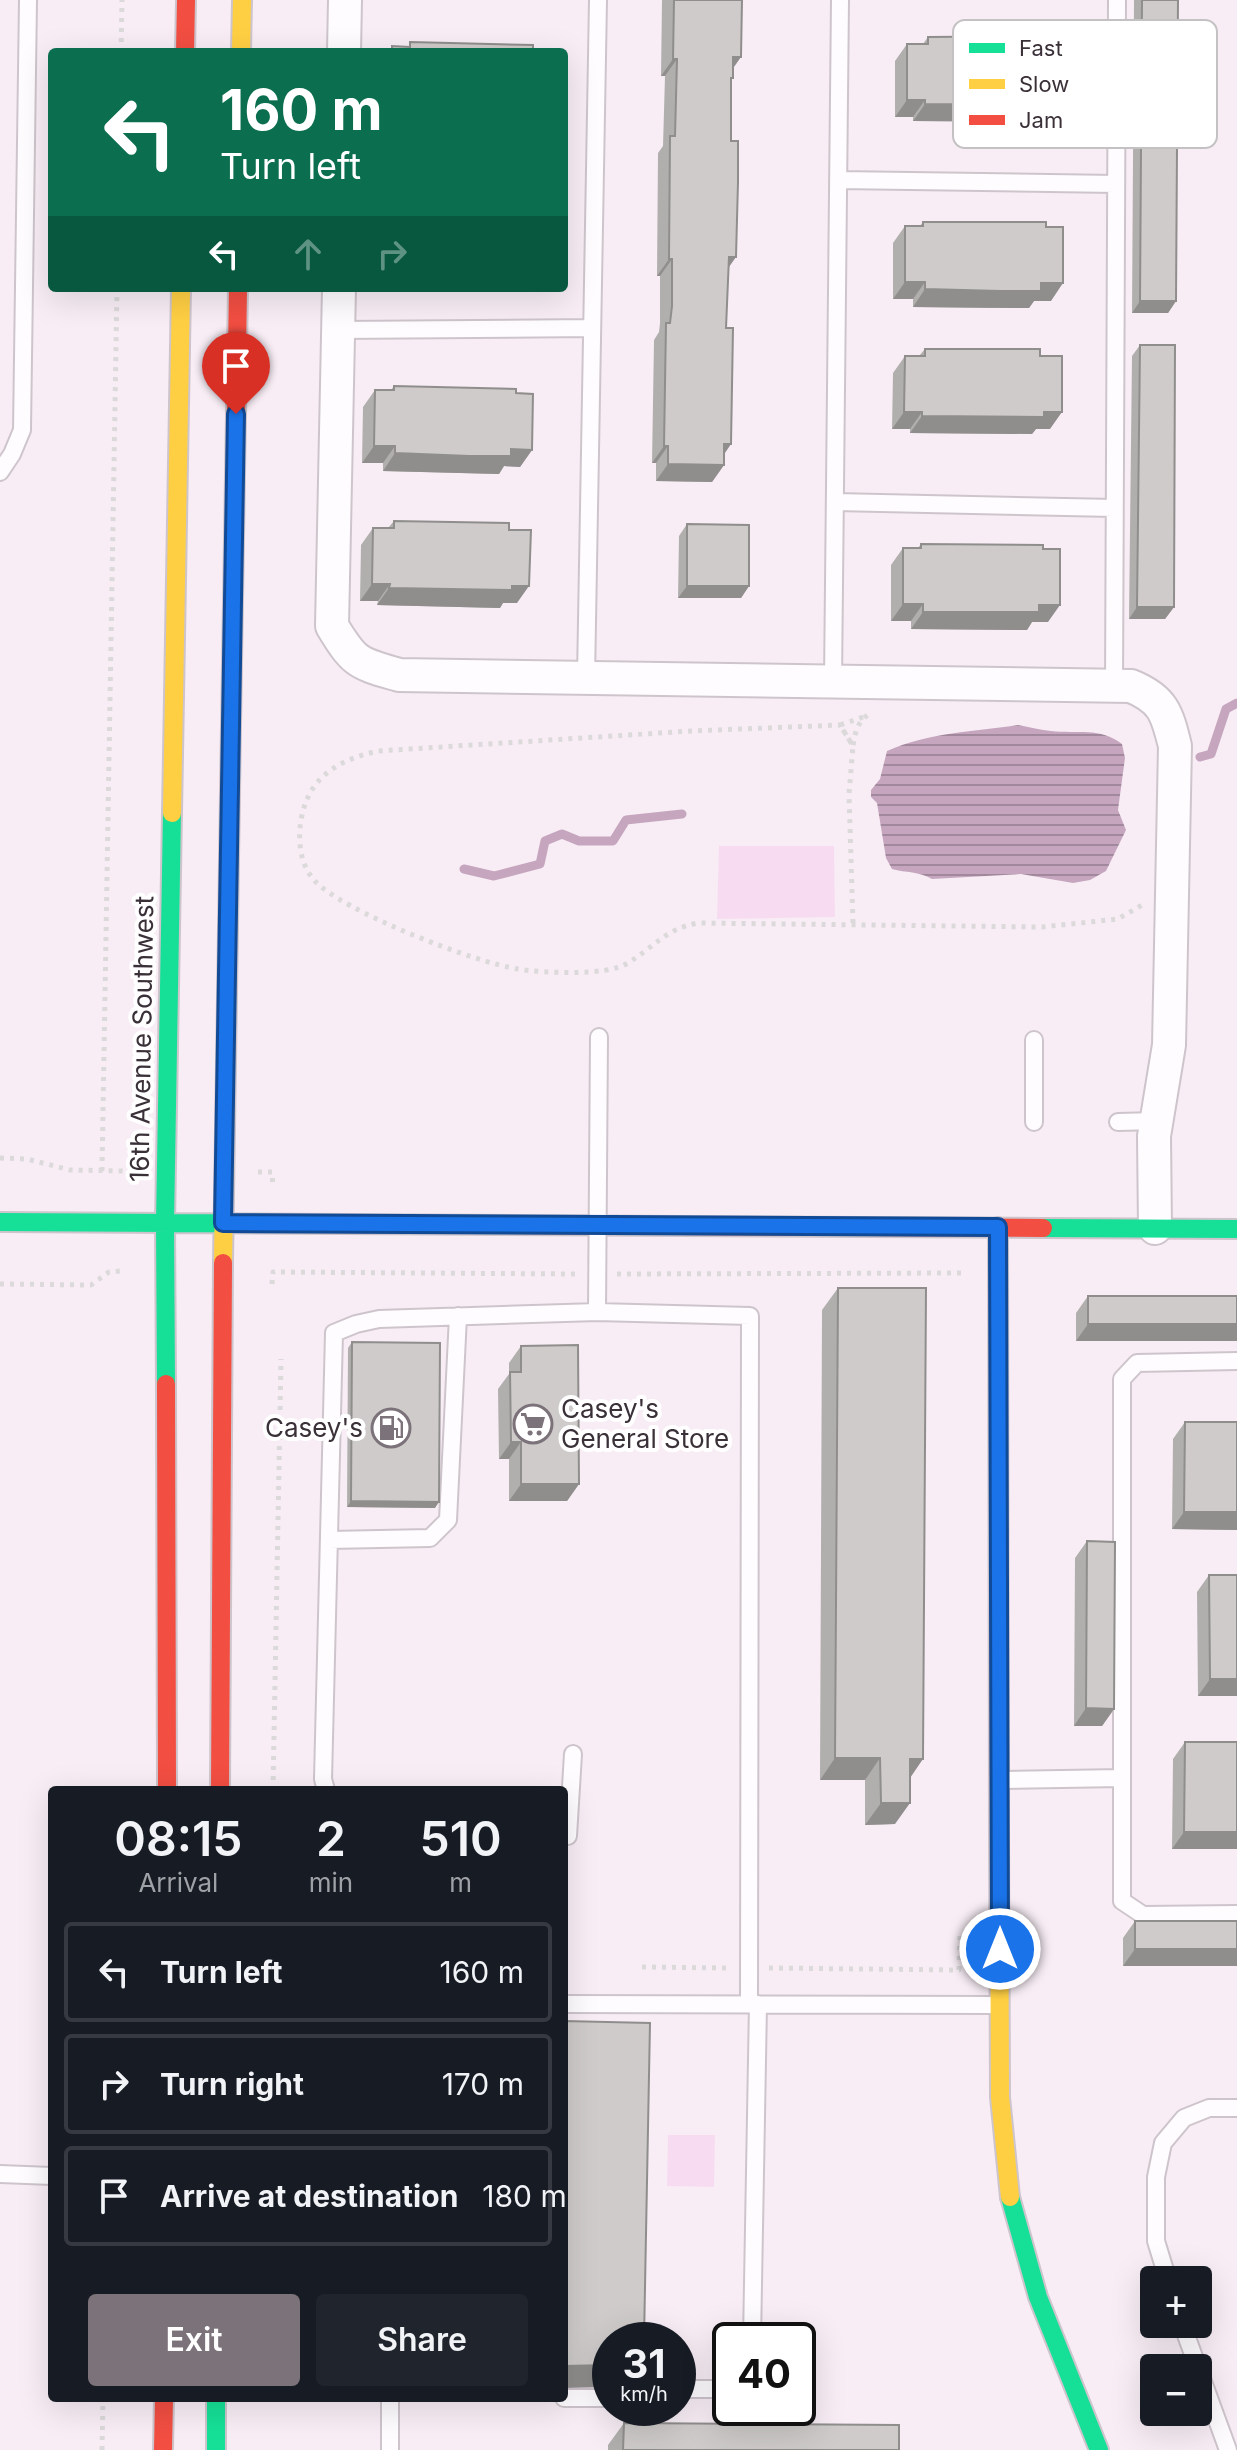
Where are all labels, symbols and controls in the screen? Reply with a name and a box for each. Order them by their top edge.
legend [953,20,1217,148]
text: Fast [1019,35,1063,61]
text: Slow [1019,71,1069,97]
text: 160 m [220,76,383,144]
icon: left [88,80,192,184]
text: Jam [1019,107,1063,133]
text: Turn left [220,144,361,188]
icon: left [202,232,246,276]
icon: ahead [286,232,330,276]
icon: right [370,232,414,276]
pin [202,332,270,414]
icon: arrive [214,344,258,388]
street label: 16th Avenue Southwest [124,896,159,1182]
place label: Casey's General Store [561,1393,729,1454]
supermarket icon: Casey's General Store [512,1403,554,1445]
fuel station icon: Casey's [370,1407,412,1449]
place label: Casey's [265,1412,363,1443]
text: 08:15 [114,1809,242,1868]
text: 2 [316,1809,346,1868]
text: 510 [420,1809,502,1868]
text: Arrival [138,1867,218,1898]
text: min [309,1867,353,1898]
text: m [449,1867,472,1898]
position arrow [958,1907,1042,1991]
icon: left [92,1950,136,1994]
text: Turn left [160,1954,282,1990]
text: 160 m [440,1954,524,1990]
icon: right [92,2062,136,2106]
text: Turn right [160,2066,304,2102]
text: 170 m [442,2066,524,2102]
icon: arrive [92,2174,136,2218]
text: Arrive at destination [160,2178,458,2214]
text: 180 m [482,2178,567,2214]
map controls [1140,2266,1212,2426]
button: + [1140,2266,1212,2338]
button: Exit [88,2294,300,2386]
button: Share [316,2294,528,2386]
speed limit sign: 40 [712,2322,816,2426]
text: 31 [622,2339,666,2388]
button: − [1140,2354,1212,2426]
text: km/h [620,2382,668,2406]

